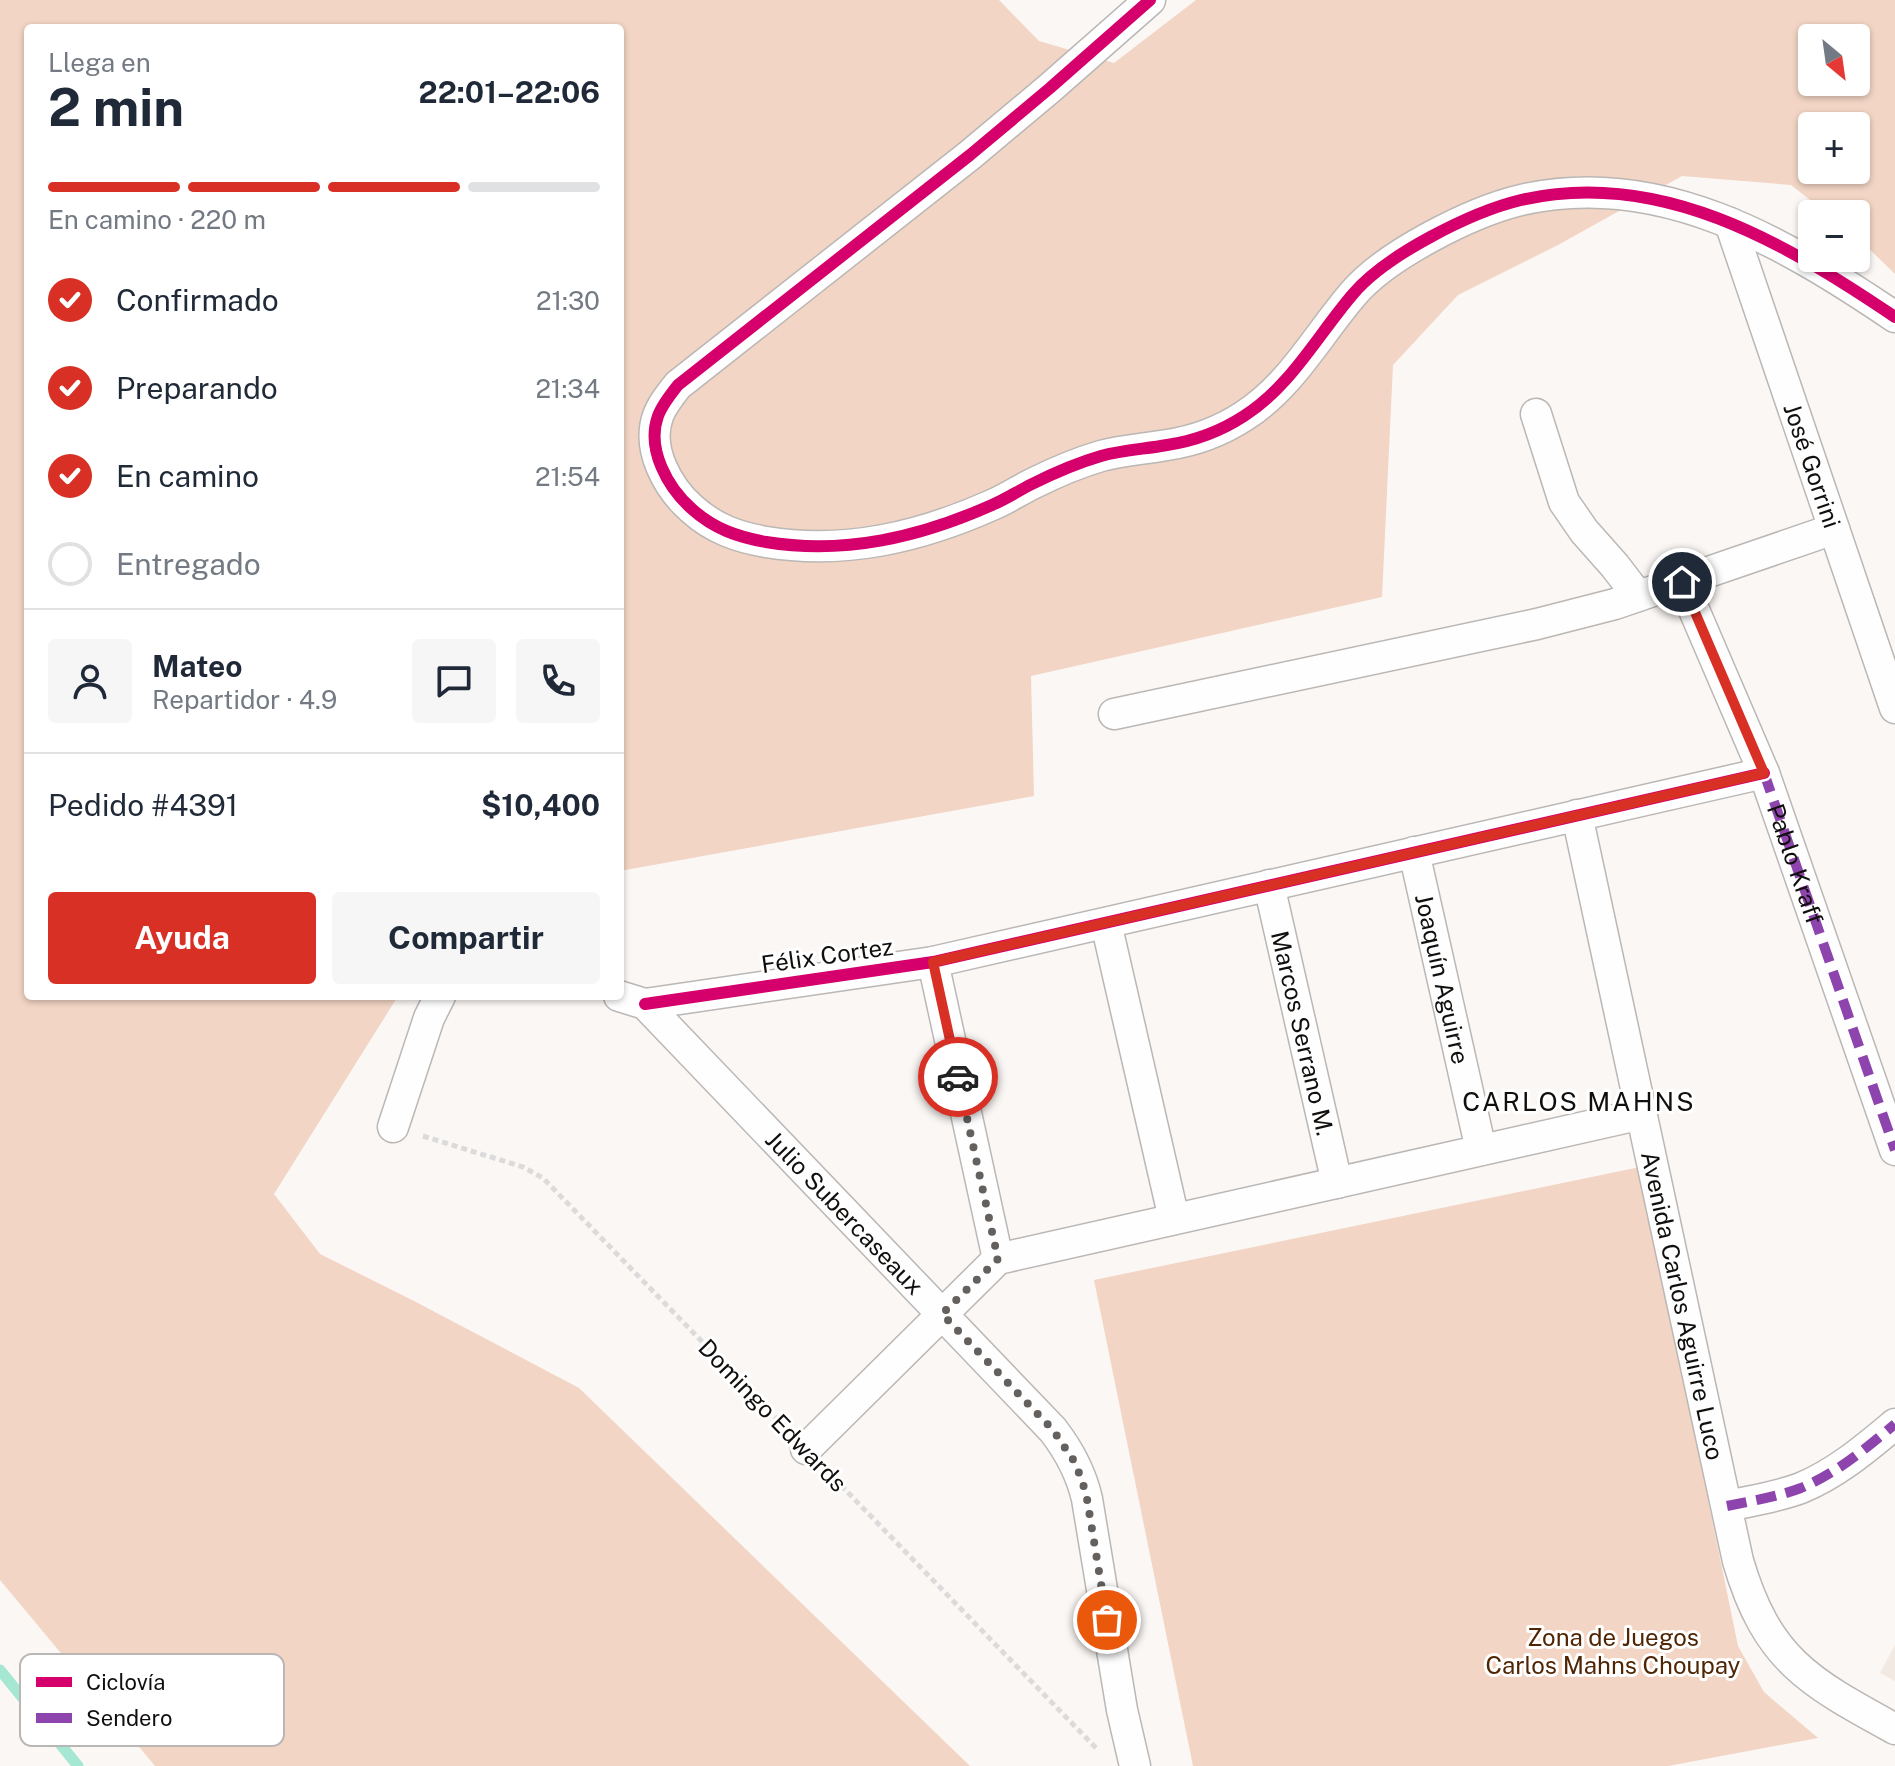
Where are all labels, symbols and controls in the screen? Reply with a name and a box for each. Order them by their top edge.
north arrow [1798,24,1870,96]
map controls [1798,24,1870,272]
text: Llega en [48,47,151,78]
text: 22:01–22:06 [419,74,600,110]
text: 2 min [48,77,184,138]
button: + [1798,112,1870,184]
button: − [1798,200,1870,272]
text: En camino · 220 m [48,204,266,235]
icon: check [48,278,92,322]
text: Confirmado [116,282,279,318]
text: 21:30 [536,285,600,316]
icon: check [48,366,92,410]
text: Preparando [116,370,278,406]
text: 21:34 [535,373,600,404]
street label: José Gorrini [1778,399,1847,531]
icon: check [48,454,92,498]
text: En camino [116,458,259,494]
text: 21:54 [535,461,600,492]
text: Entregado [116,546,261,582]
pin [1648,548,1716,616]
icon: home [1660,560,1704,604]
button: person [48,639,132,723]
button: chat [412,639,496,723]
button: phone [516,639,600,723]
text: Mateo [152,648,242,684]
text: Repartidor · 4.9 [152,684,337,715]
text: Pedido #4391 [48,787,238,823]
text: $10,400 [481,787,600,823]
street label: Pablo Kraff [1762,800,1829,928]
street label: Joaquín Aguirre [1410,891,1475,1067]
button: Ayuda [48,892,316,984]
button: Compartir [332,892,600,984]
street label: Marcos Serrano M. [1266,928,1340,1138]
street label: Félix Cortez [759,932,895,978]
courier [918,1037,998,1117]
icon: car [936,1055,980,1099]
district label: CARLOS MAHNS [1462,1086,1696,1117]
street label: Julio Subercaseaux [760,1125,929,1300]
street label: Avenida Carlos Aguirre Luco [1636,1149,1730,1463]
street label: Domingo Edwards [693,1333,853,1497]
pin [1073,1586,1141,1654]
icon: bag [1085,1598,1129,1642]
park label: Zona de Juegos Carlos Mahns Choupay [1486,1623,1741,1679]
legend [20,1654,284,1746]
text: Ciclovía [86,1669,165,1695]
text: Sendero [86,1705,172,1731]

